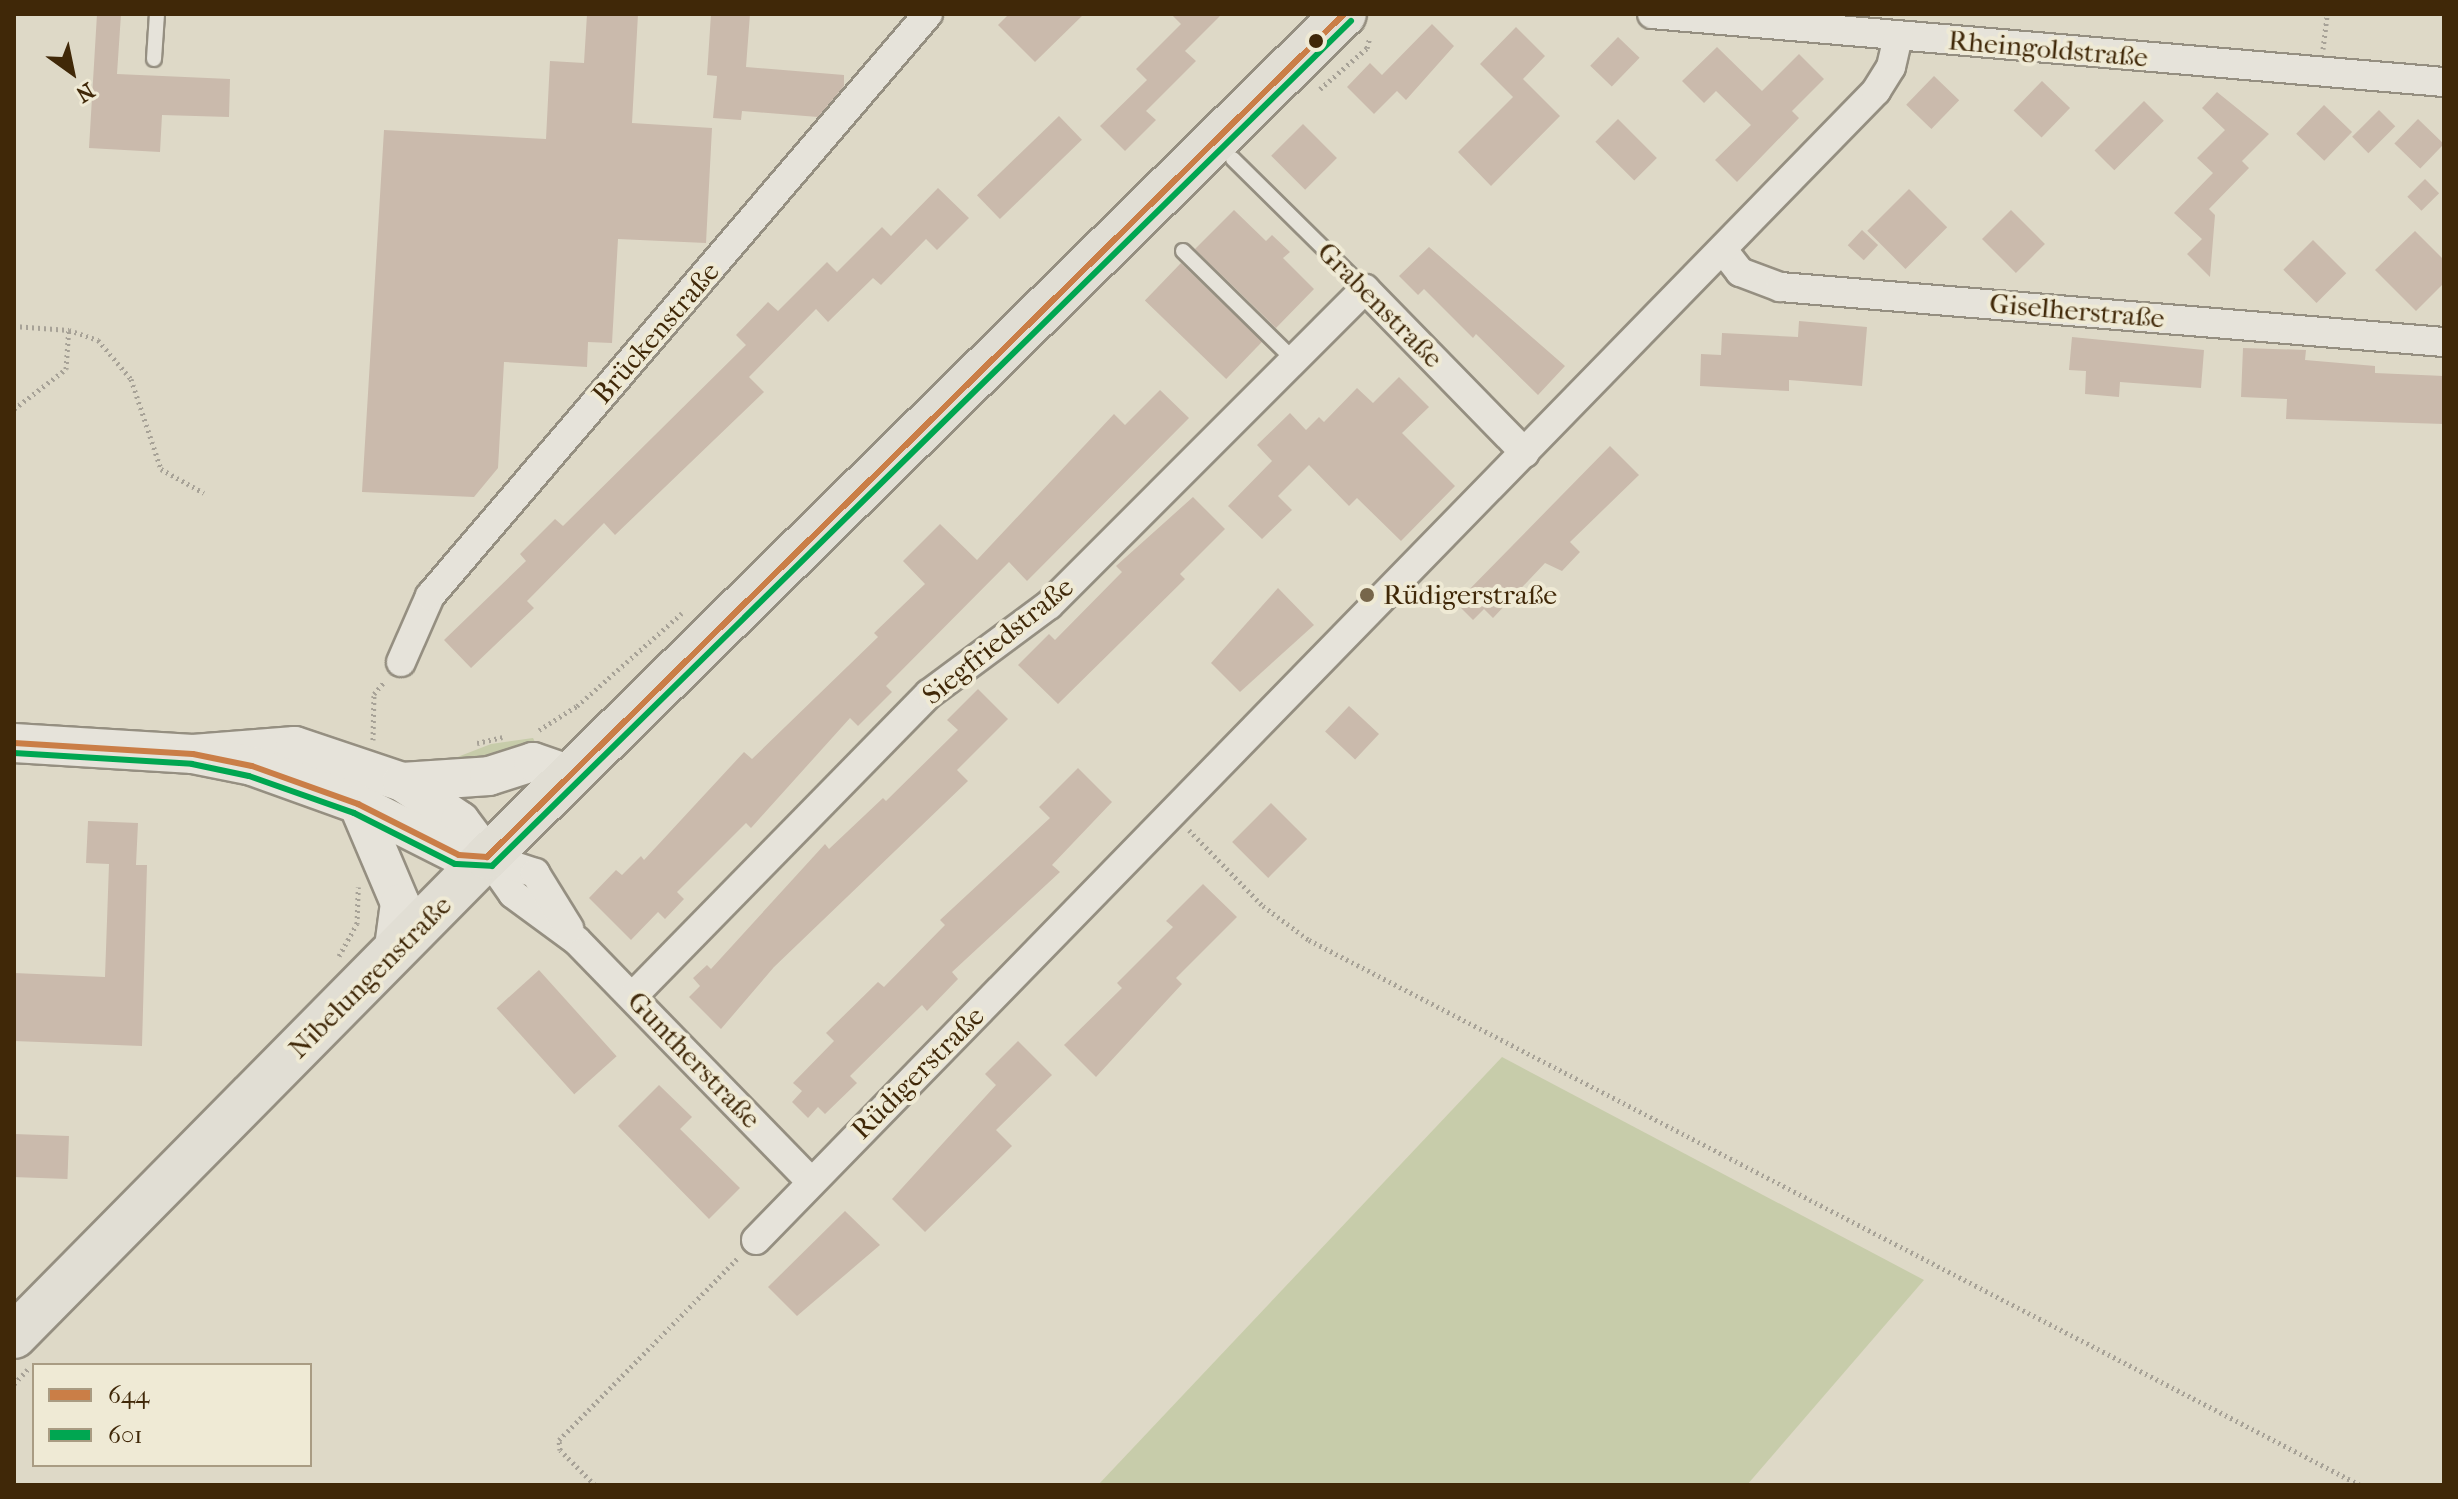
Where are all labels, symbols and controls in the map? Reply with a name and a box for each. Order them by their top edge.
street label: Rheingoldstraße [1947,24,2149,74]
north arrow [32,32,112,112]
unlabelled marker [1308,33,1324,49]
text: N [71,77,99,108]
street label: Grabenstraße [1310,235,1450,375]
street label: Brückenstraße [585,255,727,411]
street label: Giselherstraße [1988,287,2166,335]
street label: Siegfriedstraße [916,570,1080,712]
place label: Rüdigerstraße [1383,578,1557,612]
marker: Rüdigerstraße [1358,586,1376,604]
street label: Nibelungenstraße [282,889,458,1065]
street label: Guntherstraße [620,985,768,1135]
street label: Rüdigerstraße [845,1000,991,1146]
legend [32,1363,312,1467]
text: 644 [108,1381,149,1409]
text: 601 [108,1421,143,1449]

